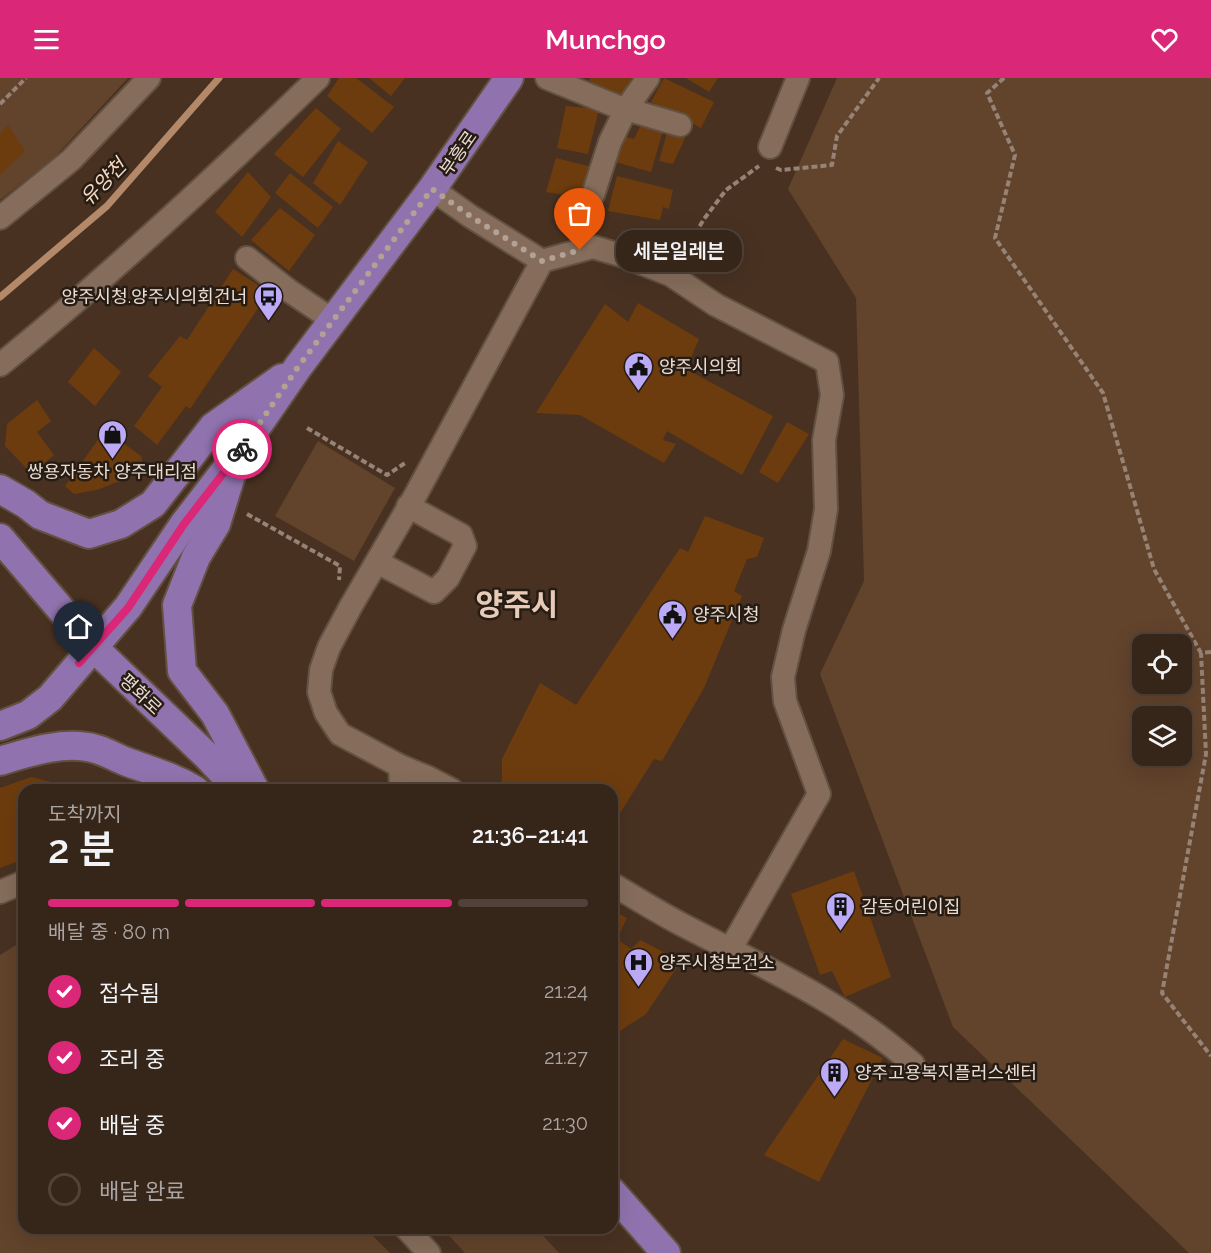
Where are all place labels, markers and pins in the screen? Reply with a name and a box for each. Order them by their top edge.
pin [554,188,605,250]
callout: 세븐일레븐 [616,229,742,271]
bus stop icon: 양주시청.양주시의회건너 [252,280,284,322]
place label: 양주시청.양주시의회건너 [61,286,247,307]
public building icon: 양주시의회 [622,350,654,392]
place label: 양주시의회 [659,356,742,377]
shop icon: 쌍용자동차 양주대리점 [96,418,128,460]
place label: 쌍용자동차 양주대리점 [27,461,197,482]
public building icon: 양주시청 [656,598,688,640]
pin [53,601,104,663]
place label: 양주시청 [693,604,759,625]
building icon: 감동어린이집 [824,890,856,932]
place label: 감동어린이집 [861,896,960,917]
hospital icon: 양주시청보건소 [622,946,654,988]
place label: 양주시청보건소 [659,952,775,973]
building icon: 양주고용복지플러스센터 [818,1056,850,1098]
place label: 양주고용복지플러스센터 [855,1062,1037,1083]

